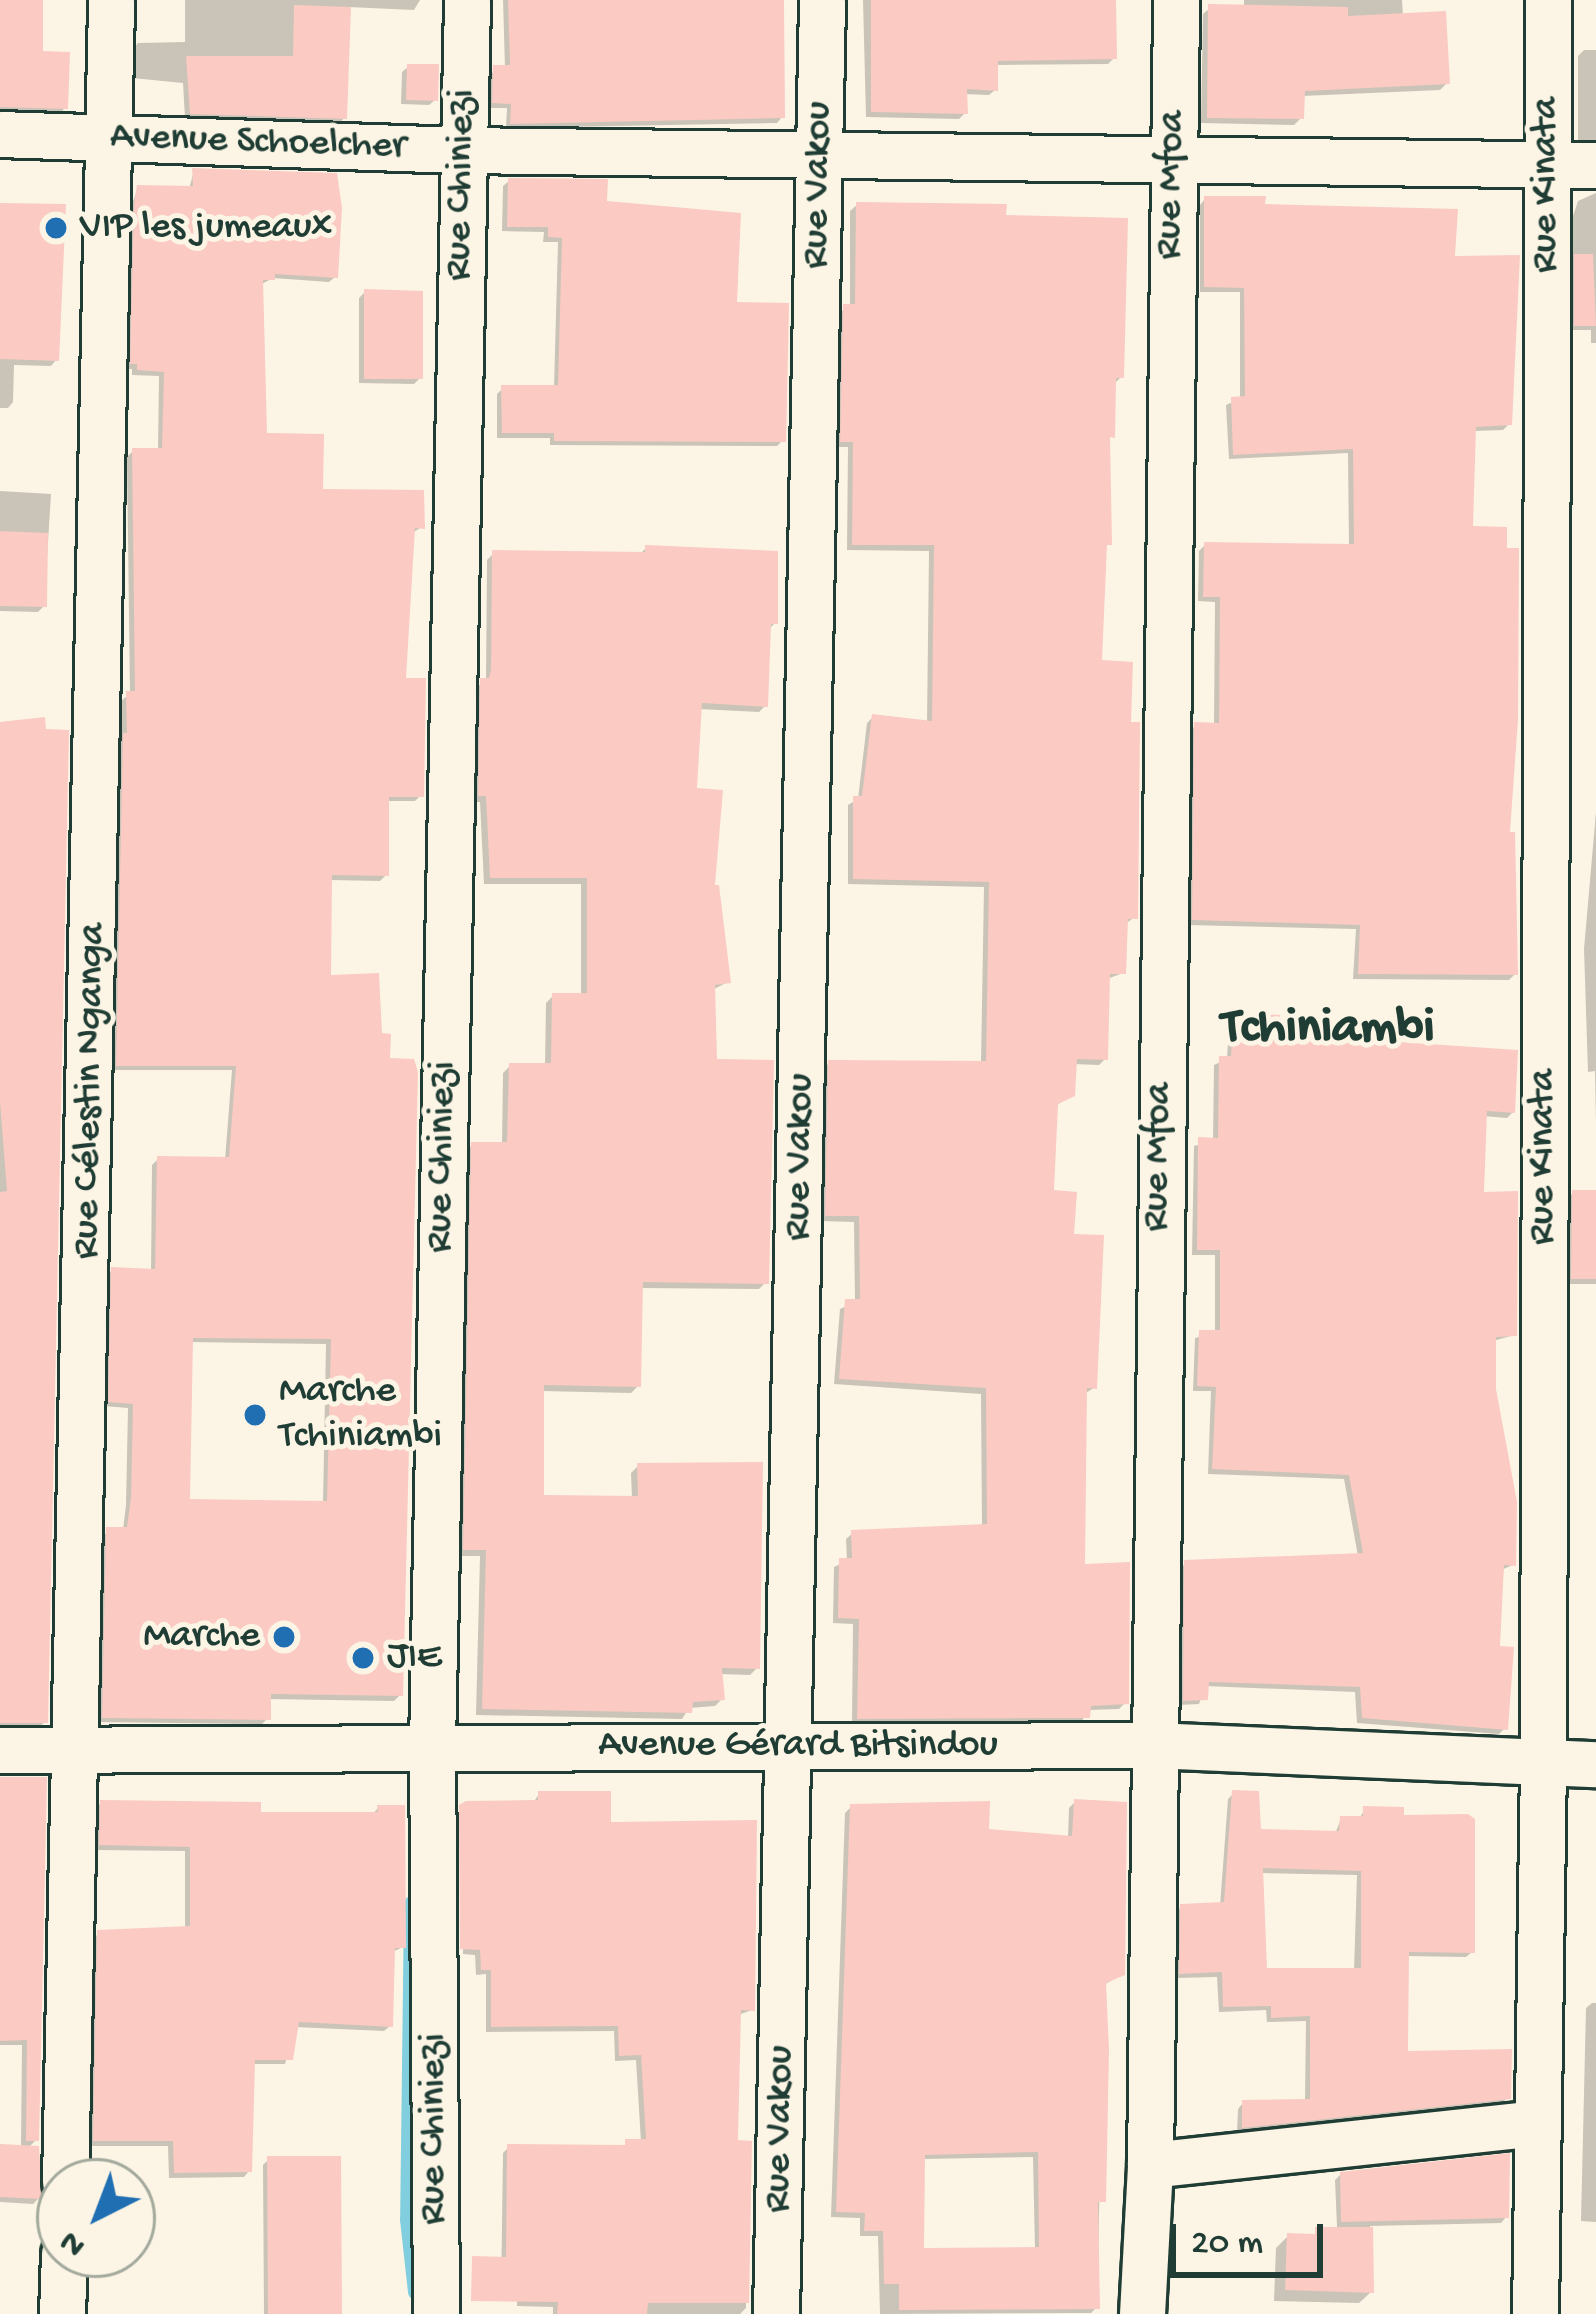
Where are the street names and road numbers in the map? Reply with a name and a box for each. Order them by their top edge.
street label: Rue Chiniezi [437,89,487,281]
street label: Rue Kinata [1524,97,1570,273]
street label: Rue Vakou [794,101,844,269]
street label: Rue Mfoa [1147,110,1197,260]
street label: Avenue Schoelcher [109,114,407,172]
street label: Rue Célestin Nganga [65,922,117,1260]
street label: Rue Chiniezi [418,1061,468,1253]
street label: Rue Kinata [1521,1069,1567,1245]
street label: Rue Vakou [776,1073,826,1241]
street label: Rue Mfoa [1134,1082,1184,1232]
street label: Avenue Gérard Bitsindou [598,1723,998,1769]
street label: Rue Chiniezi [412,2033,458,2225]
street label: Rue Vakou [756,2045,806,2213]

